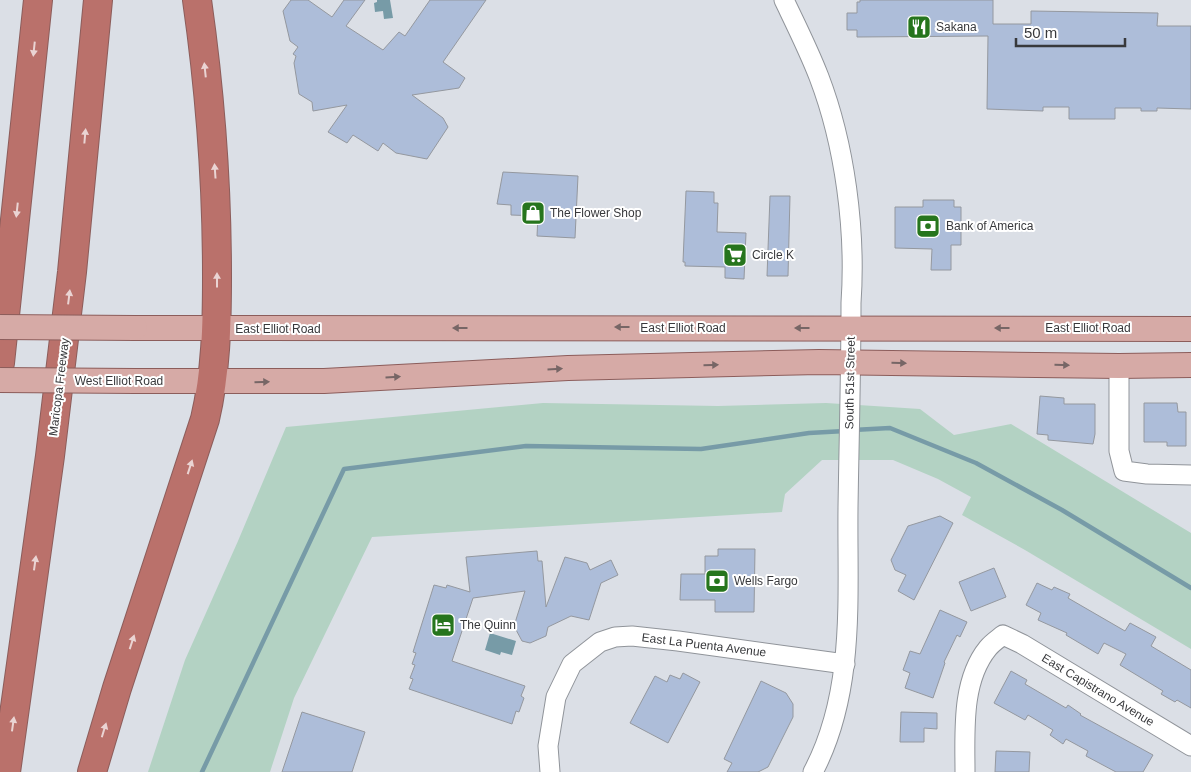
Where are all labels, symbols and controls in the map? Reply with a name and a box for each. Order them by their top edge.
restaurant icon: Sakana [906,14,932,40]
scale bar [1016,15,1125,47]
place label: Sakana [936,20,977,34]
text: 50 m [1024,24,1057,41]
one-way arrow [29,41,37,57]
one-way arrow [201,61,209,77]
one-way arrow [81,127,89,143]
one-way arrow [210,163,218,179]
shop icon: The Flower Shop [520,200,546,226]
one-way arrow [13,202,21,218]
place label: The Flower Shop [550,206,642,220]
bank icon: Bank of America [915,213,941,239]
place label: Bank of America [946,219,1034,233]
supermarket icon: Circle K [722,242,748,268]
place label: Circle K [752,248,794,262]
one-way arrow [213,272,221,288]
one-way arrow [65,289,73,305]
street label: East Elliot Road [640,321,726,335]
street label: East Elliot Road [1045,321,1131,335]
street label: East Elliot Road [235,322,321,336]
one-way arrow [614,323,630,331]
one-way arrow [451,324,467,332]
one-way arrow [794,324,810,332]
one-way arrow [994,324,1010,332]
street label: South 51st Street [842,336,858,429]
street label: Maricopa Freeway [46,337,72,437]
one-way arrow [892,359,908,367]
one-way arrow [703,360,719,368]
one-way arrow [1054,361,1070,369]
one-way arrow [548,364,564,372]
one-way arrow [385,373,401,381]
street label: West Elliot Road [75,374,163,388]
one-way arrow [254,377,270,385]
one-way arrow [187,459,194,474]
one-way arrow [32,554,40,570]
bank icon: Wells Fargo [704,568,730,594]
place label: Wells Fargo [734,574,798,588]
hotel icon: The Quinn [430,612,456,638]
place label: The Quinn [460,618,516,632]
street label: East La Puenta Avenue [641,630,767,660]
one-way arrow [129,634,137,649]
street label: East Capistrano Avenue [1039,651,1157,729]
one-way arrow [9,715,17,731]
one-way arrow [101,722,109,737]

